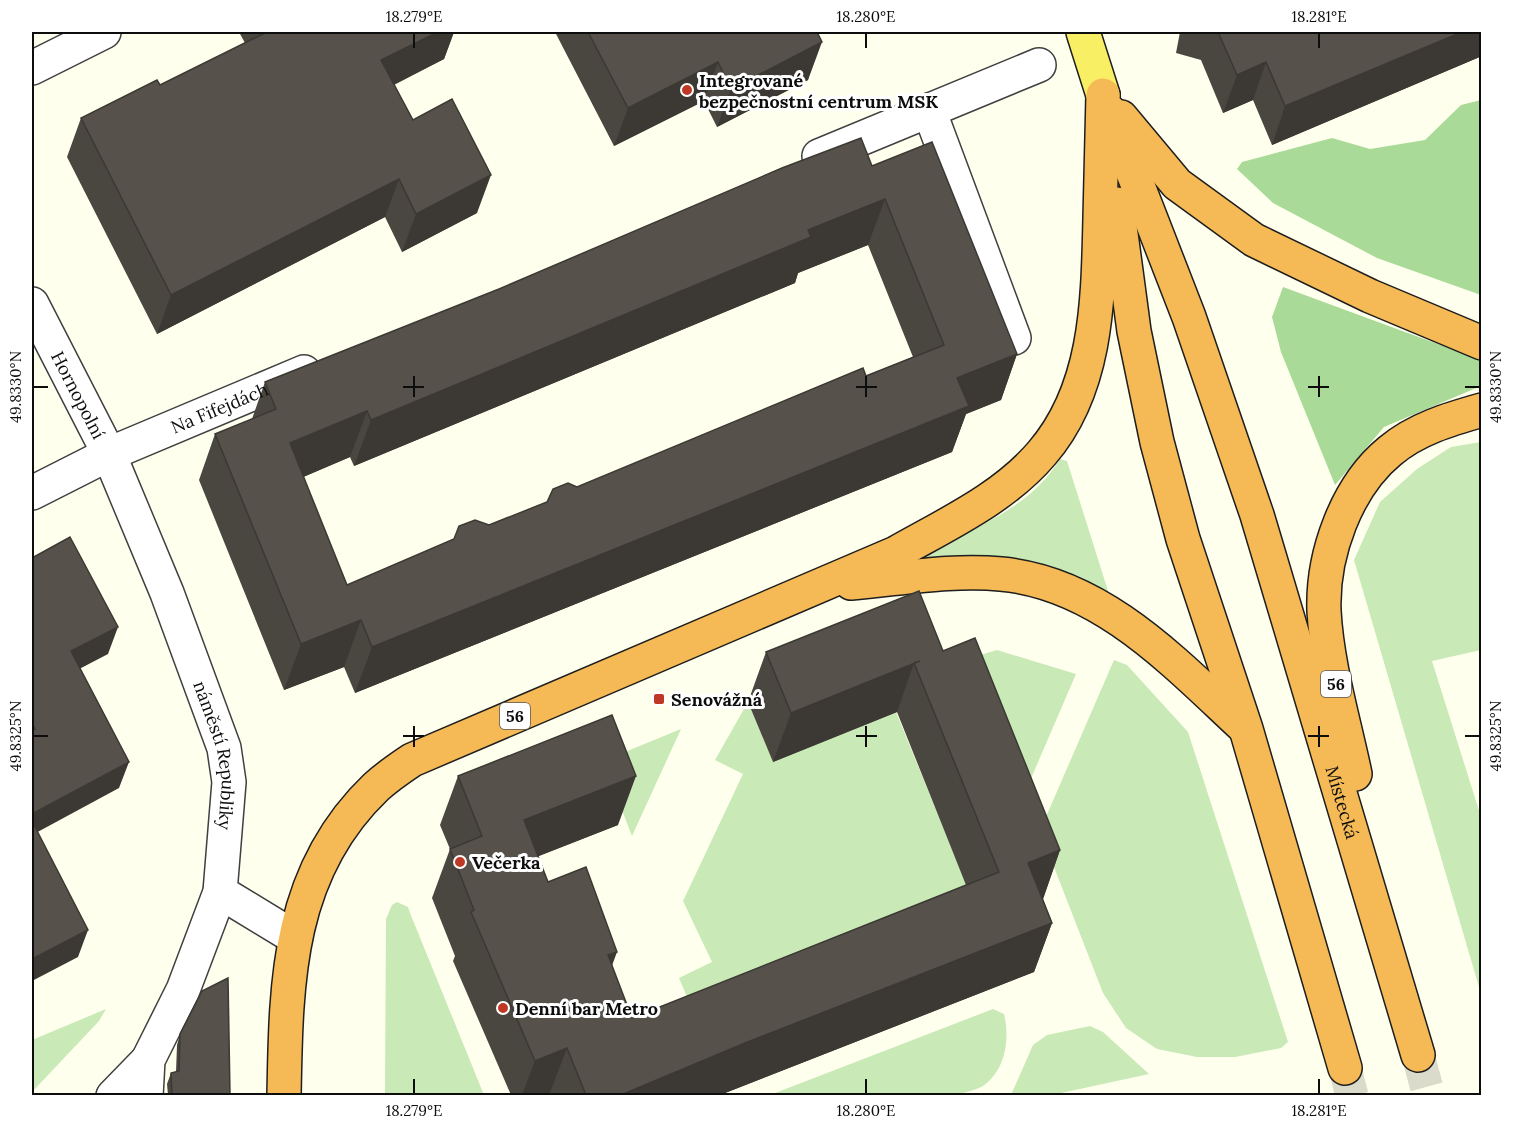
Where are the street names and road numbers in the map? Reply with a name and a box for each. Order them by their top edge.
street label: Hornopolní [47,347,111,443]
street label: Na Fifejdách [167,377,272,438]
road number: 56 [1321,671,1351,697]
street label: náměstí Republiky [189,677,241,831]
road number: 56 [500,703,530,729]
street label: Místecká [1321,763,1364,841]

